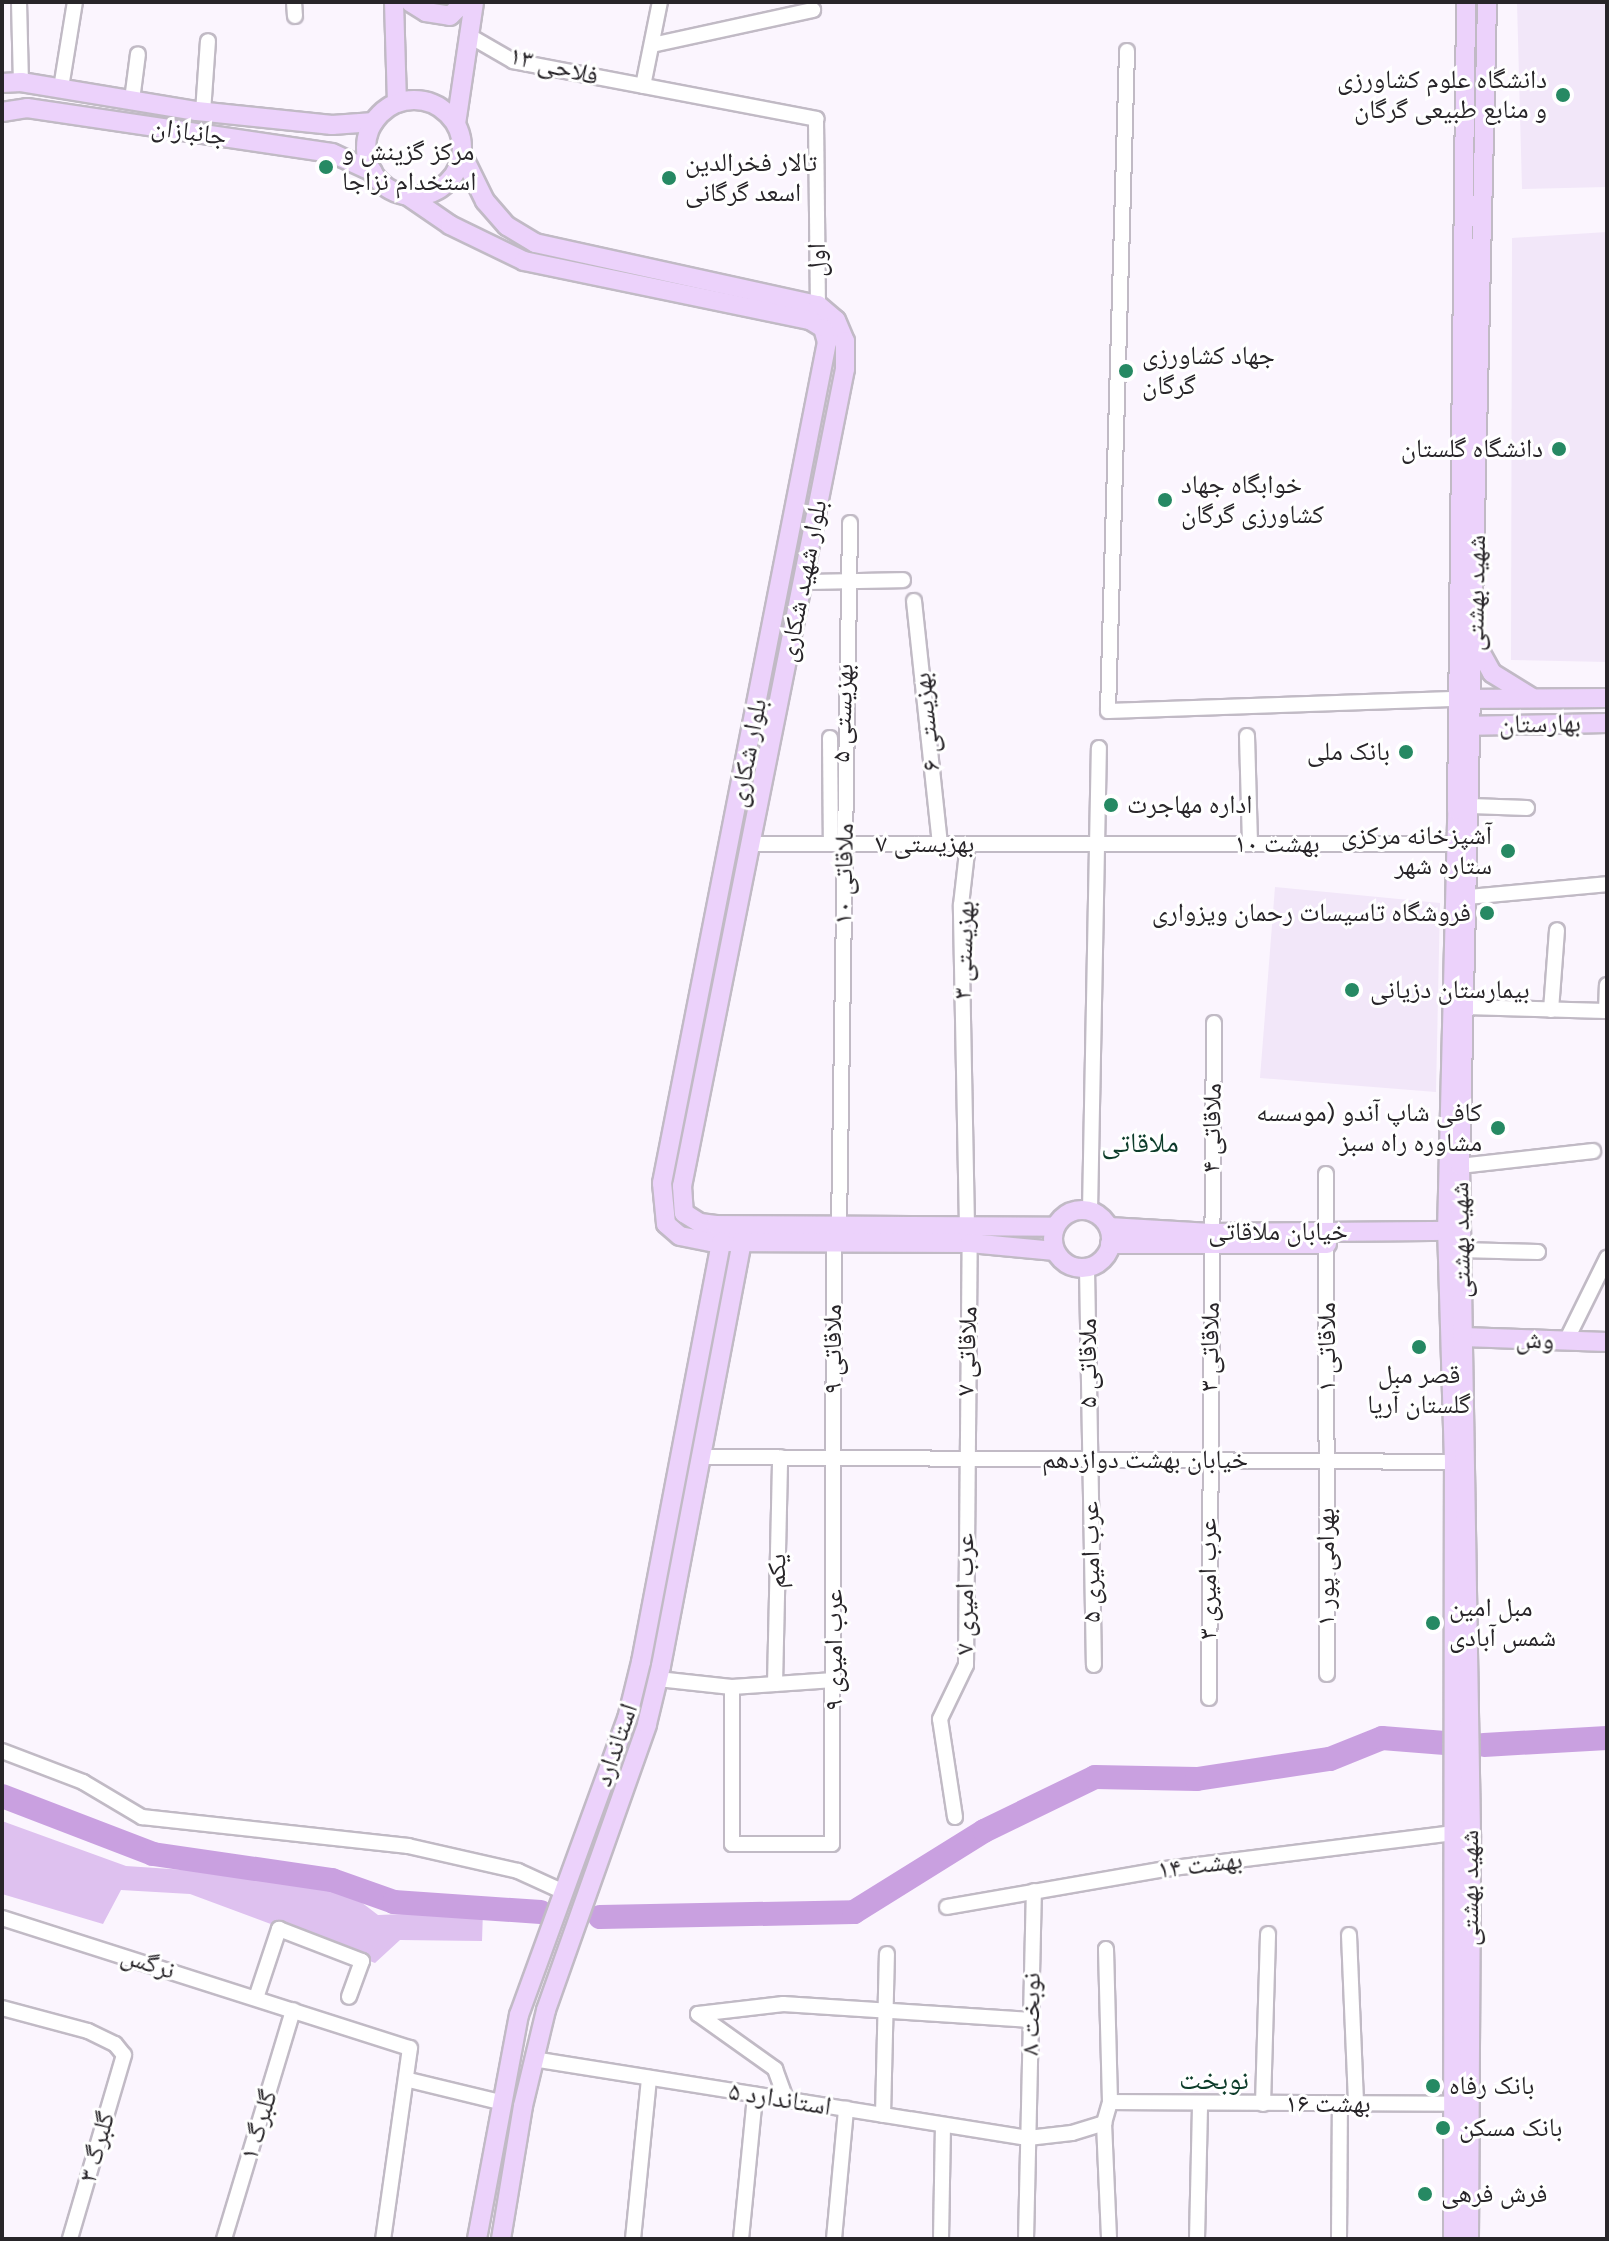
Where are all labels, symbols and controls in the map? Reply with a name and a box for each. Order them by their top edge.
street label: ۱۳ فلاحی [506,40,602,92]
place label: دانشگاه علوم کشاورزی و منابع طبیعی گرگان [1337,64,1547,126]
marker: دانشگاه علوم کشاورزی و منابع طبیعی گرگان [1554,86,1572,104]
street label: جانبازان [149,111,229,153]
place label: مرکز گزینش و استخدام نزاجا [342,136,476,198]
place label: تالار فخرالدین اسعد گرگانی [685,147,817,208]
marker: مرکز گزینش و استخدام نزاجا [317,158,335,176]
marker: تالار فخرالدین اسعد گرگانی [660,169,678,187]
street label: اول [801,243,833,277]
place label: جهاد کشاورزی گرگان [1142,340,1275,402]
marker: جهاد کشاورزی گرگان [1117,362,1135,380]
place label: دانشگاه گلستان [1401,433,1543,465]
marker: دانشگاه گلستان [1550,440,1568,458]
place label: خوابگاه جهاد کشاورزی گرگان [1181,469,1324,530]
marker: خوابگاه جهاد کشاورزی گرگان [1156,491,1174,509]
street label: بلوار شهید شکاری [772,497,834,665]
street label: شهید بهشتی [1459,535,1493,651]
street label: ۵ بهزیستی [826,663,860,763]
street label: بهزیستی ۶ [906,671,948,773]
street label: بلوار شکاری [722,696,774,810]
street label: بهارستان [1499,708,1581,740]
place label: بانک ملی [1307,736,1390,768]
marker: بانک ملی [1397,743,1415,761]
place label: اداره مهاجرت [1127,789,1252,821]
marker: اداره مهاجرت [1102,796,1120,814]
place label: آشپزخانه مرکزی ستاره شهر [1341,820,1492,882]
street label: ۱۰ ملاقاتی [828,823,860,925]
street label: ۷ بهزیستی [876,828,974,860]
street label: بهشت ۱۰ [1234,828,1320,860]
marker: آشپزخانه مرکزی ستاره شهر [1499,842,1517,860]
place label: فروشگاه تاسیسات رحمان ویزواری [1152,897,1471,929]
street label: ۳ بهزیستی [947,900,981,1000]
marker: فروشگاه تاسیسات رحمان ویزواری [1478,904,1496,922]
place label: بیمارستان دزیانی [1370,974,1530,1006]
marker: بیمارستان دزیانی [1341,979,1363,1001]
street label: ملاقاتی ۴ [1196,1083,1228,1173]
place label: کافی شاپ آندو (موسسه مشاوره راه سبز [1256,1097,1482,1158]
marker: کافی شاپ آندو (موسسه مشاوره راه سبز [1489,1119,1507,1137]
district label: ملاقاتی [1101,1126,1179,1160]
street label: شهید بهشتی [1444,1182,1478,1298]
street label: خیابان ملاقاتی [1208,1216,1348,1248]
street label: ملاقاتی ۳ [1194,1302,1226,1392]
street label: ملاقاتی ۱ [1311,1302,1343,1392]
street label: ملاقاتی ۹ [817,1304,849,1394]
street label: ۷ ملاقاتی [950,1306,984,1396]
street label: ملاقاتی ۵ [1072,1318,1104,1408]
street label: وش [1515,1324,1555,1356]
marker: قصر مبل گلستان آریا [1410,1338,1428,1356]
place label: قصر مبل گلستان آریا [1367,1359,1471,1420]
street label: خیابان بهشت دوازدهم [1042,1444,1248,1476]
street label: ۵ عرب امیری [1074,1501,1108,1623]
street label: ۱ بهرامی پور [1310,1508,1342,1626]
street label: ۳ عرب امیری [1192,1518,1224,1640]
street label: ۷ عرب امیری [949,1533,981,1655]
street label: یکم [761,1553,793,1589]
street label: ۹ عرب امیری [818,1589,850,1711]
place label: مبل امین شمس آبادی [1449,1592,1556,1654]
marker: مبل امین شمس آبادی [1424,1614,1442,1632]
street label: استاندارد [587,1699,645,1791]
street label: شهید بهشتی [1454,1830,1486,1946]
street label: بهشت ۱۴ [1156,1844,1244,1886]
street label: نرگس [117,1940,179,1986]
street label: ۸ نوبخت [1015,1972,1047,2056]
district label: نوبخت [1179,2063,1249,2097]
place label: بانک رفاه [1449,2070,1534,2102]
street label: ۵ استاندارد [726,2075,834,2123]
marker: بانک رفاه [1424,2077,1442,2095]
street label: گلبرگ ۱ [234,2086,284,2164]
street label: ۱۶ بهشت [1285,2088,1371,2120]
street label: گلبرگ ۳ [72,2108,122,2186]
place label: بانک مسکن [1459,2112,1562,2144]
marker: بانک مسکن [1434,2119,1452,2137]
place label: فرش فرهی [1441,2178,1547,2210]
marker: فرش فرهی [1416,2185,1434,2203]

